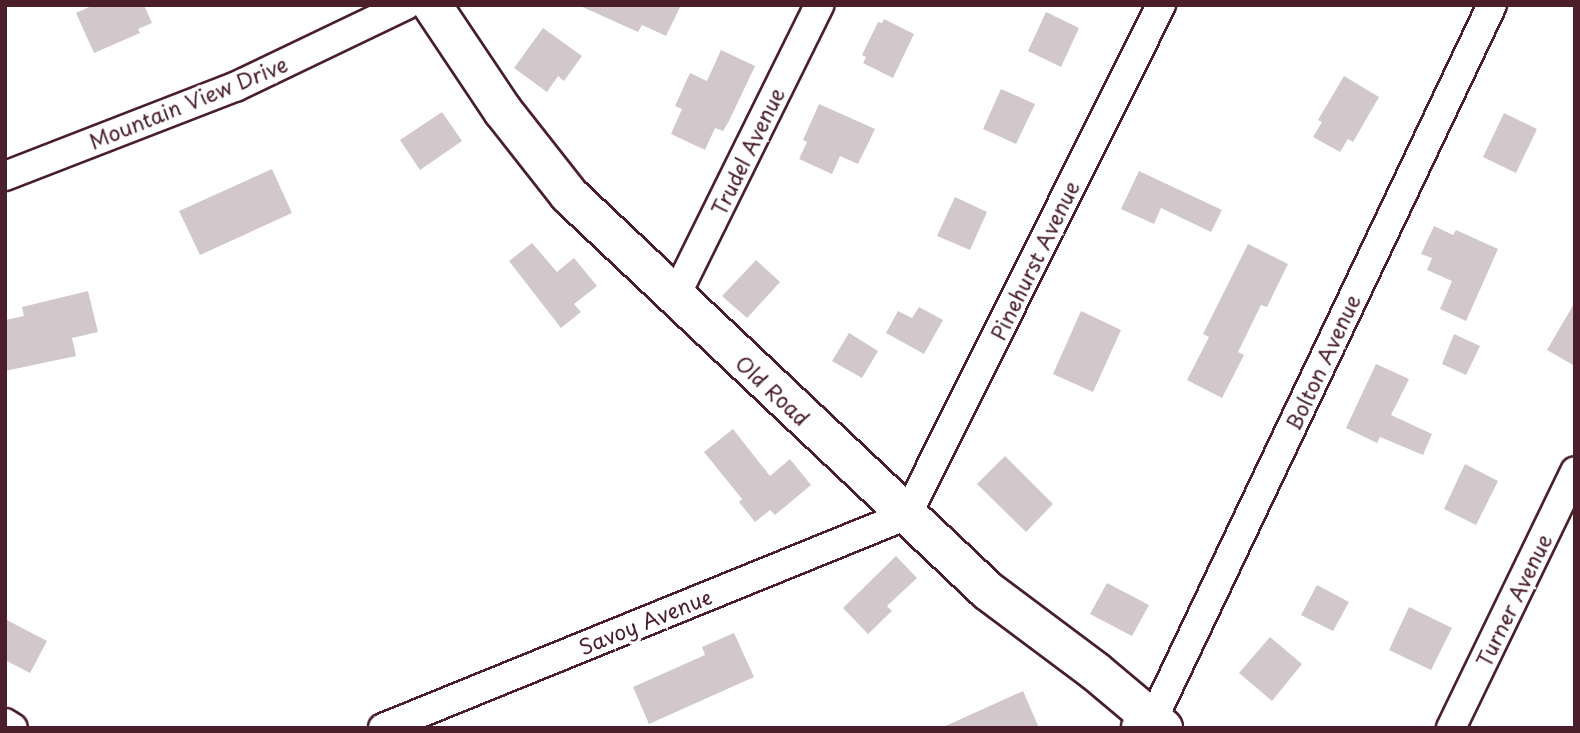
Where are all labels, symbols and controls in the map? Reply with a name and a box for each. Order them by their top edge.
street label: Mountain View Drive [86,51,290,153]
street label: Trudel Avenue [705,82,789,220]
street label: Pinehurst Avenue [985,177,1083,343]
street label: Bolton Avenue [1280,291,1364,433]
street label: Old Road [730,349,816,431]
street label: Turner Avenue [1470,529,1556,671]
street label: Savoy Avenue [575,583,715,659]

